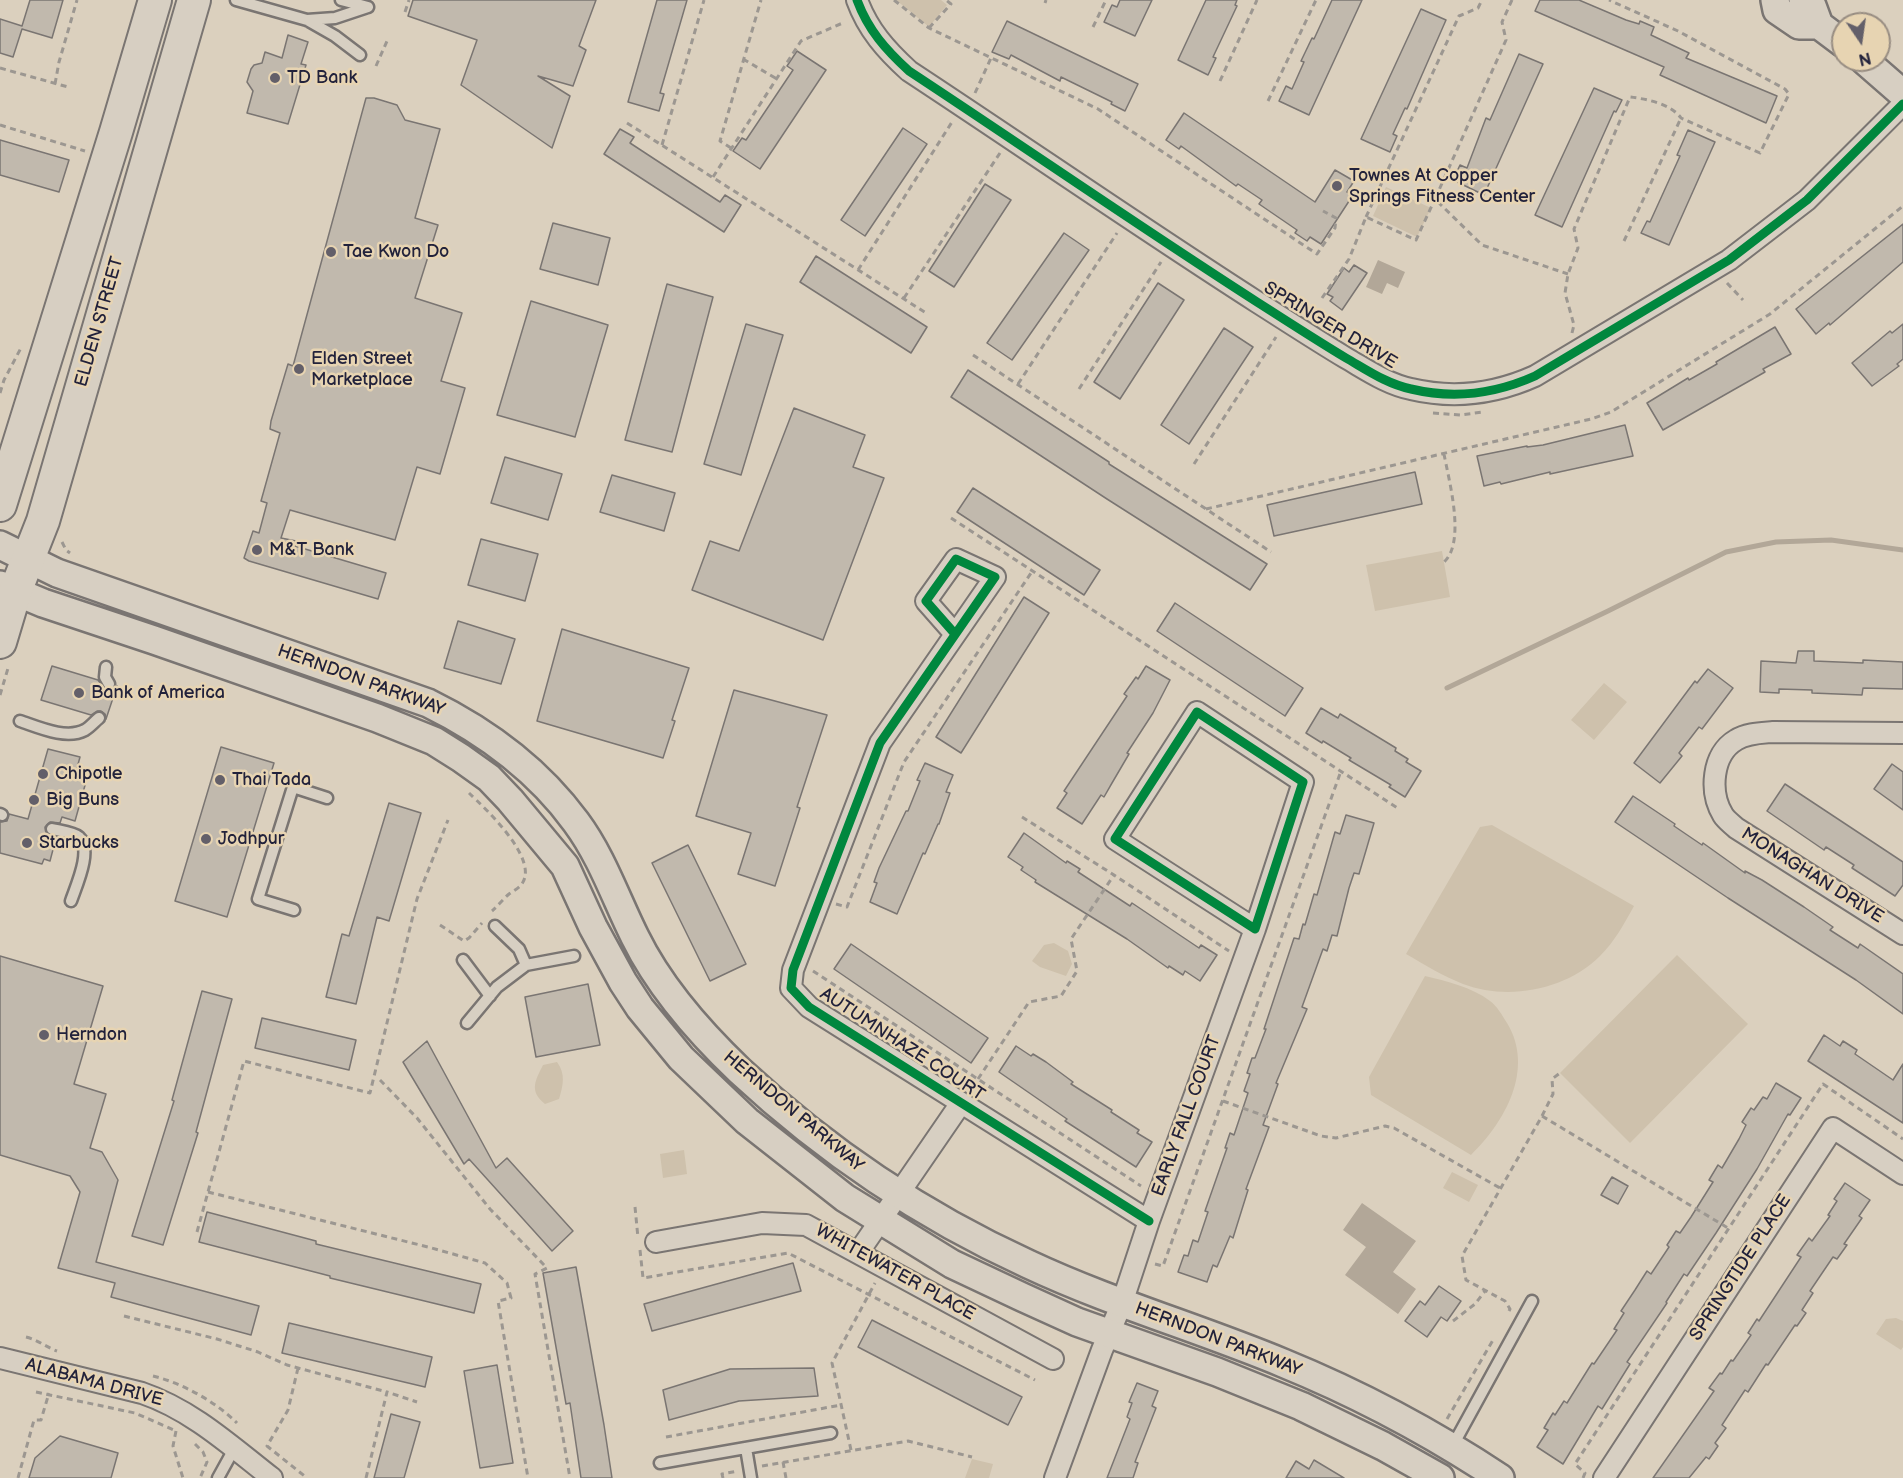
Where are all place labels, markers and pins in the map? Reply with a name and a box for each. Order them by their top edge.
place label: TD Bank [287,67,357,89]
marker: TD Bank [268,71,282,85]
place label: Townes At Copper Springs Fitness Center [1349,165,1535,207]
marker: Townes At Copper Springs Fitness Center [1330,179,1344,193]
place label: Tae Kwon Do [343,241,449,263]
marker: Tae Kwon Do [324,245,338,259]
place label: Elden Street Marketplace [311,348,413,391]
marker: Elden Street Marketplace [292,362,306,376]
place label: M&T Bank [269,539,354,561]
marker: M&T Bank [250,543,264,557]
place label: Bank of America [91,682,225,704]
marker: Bank of America [72,686,86,700]
place label: Chipotle [55,763,122,785]
marker: Chipotle [36,767,50,781]
place label: Thai Tada [232,769,311,791]
marker: Thai Tada [213,773,227,787]
place label: Big Buns [46,789,119,811]
marker: Big Buns [27,793,41,807]
place label: Jodhpur [218,828,284,850]
place label: Starbucks [39,832,119,854]
marker: Jodhpur [199,832,213,846]
marker: Starbucks [20,836,34,850]
place label: Herndon [56,1024,127,1046]
marker: Herndon [37,1028,51,1042]

